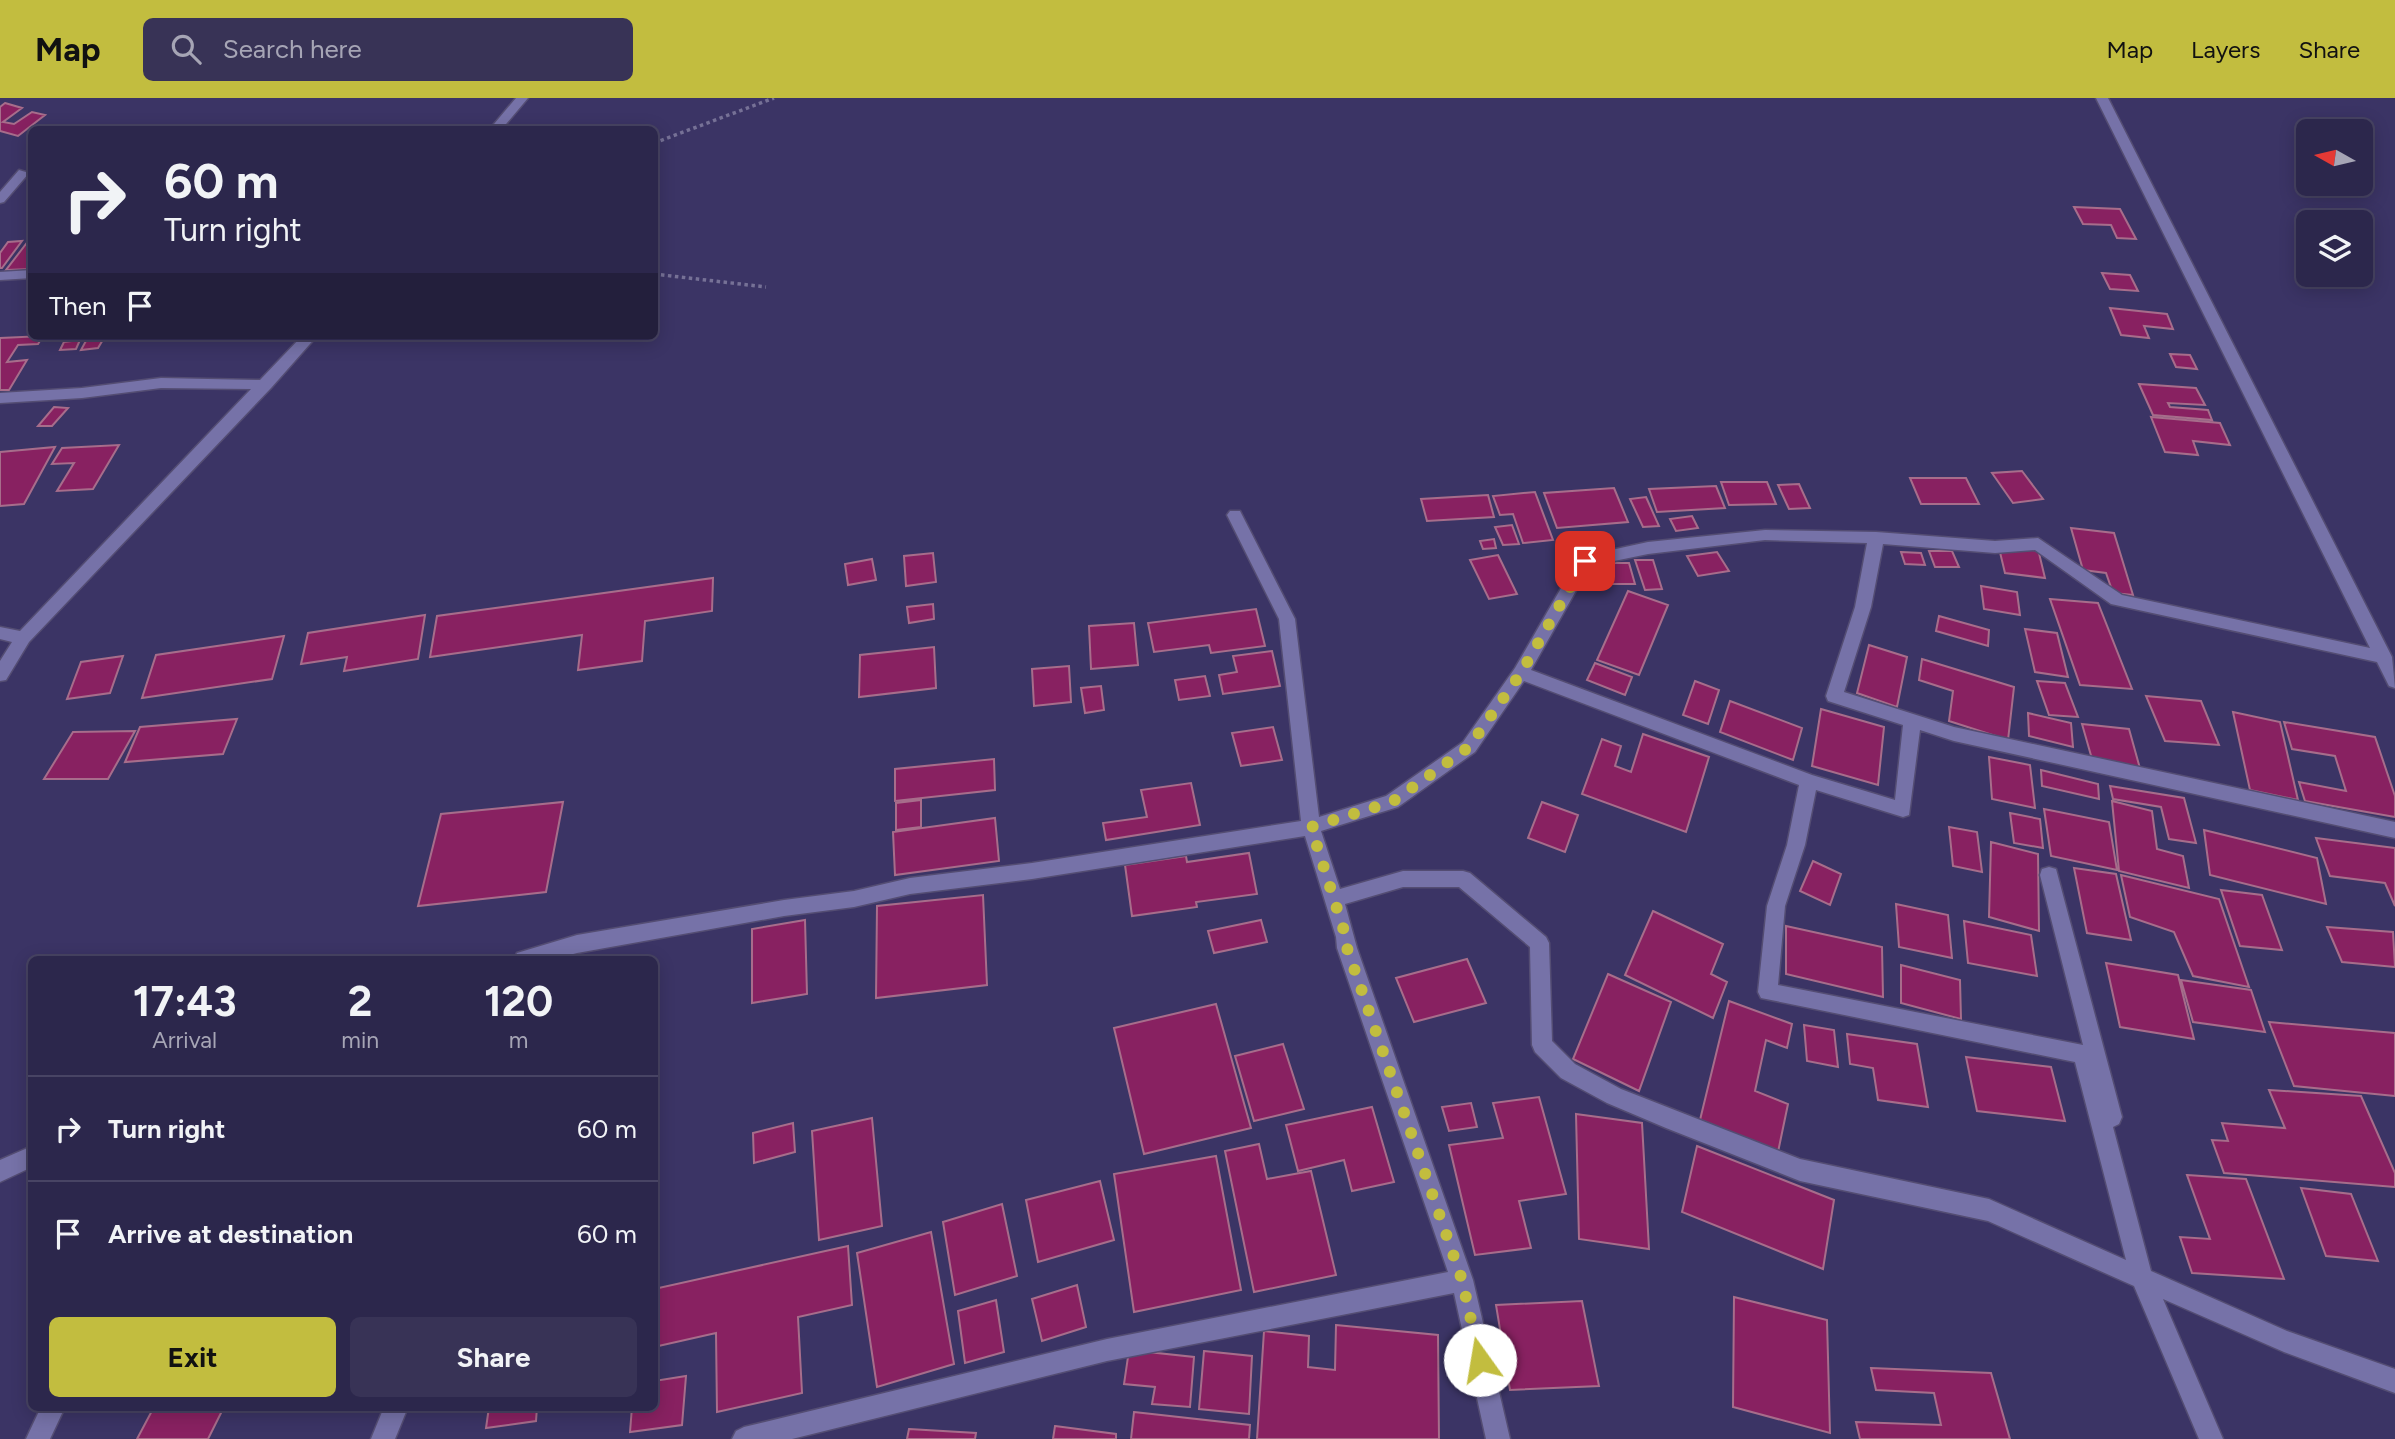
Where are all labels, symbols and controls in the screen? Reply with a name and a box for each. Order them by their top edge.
search box [143,18,633,81]
text: Map [35,30,101,69]
icon: search [167,30,205,68]
text: Search here [223,33,362,65]
text: Map [2106,35,2153,64]
text: Layers [2191,35,2260,64]
text: Share [2298,35,2360,64]
north arrow [2296,119,2373,196]
map controls [2296,119,2373,287]
text: 60 m [164,151,279,210]
icon: right [49,154,140,245]
button: layers [2296,210,2373,287]
text: Turn right [164,211,302,249]
icon: arrive [121,287,159,325]
text: Then [49,290,107,322]
pin [1555,531,1615,591]
icon: arrive [1566,542,1604,580]
text: 17:43 [133,976,236,1027]
text: 2 [348,976,372,1027]
text: 120 [484,976,553,1027]
text: Arrival [152,1026,217,1054]
text: min [341,1026,379,1054]
text: m [509,1026,528,1054]
icon: right [49,1110,87,1148]
text: Turn right [108,1113,225,1145]
text: 60 m [577,1113,637,1145]
icon: arrive [49,1215,87,1253]
text: Arrive at destination [108,1218,353,1250]
text: 60 m [577,1218,637,1250]
button: Exit [49,1317,336,1397]
button: Share [350,1317,637,1397]
position arrow [1443,1323,1517,1397]

